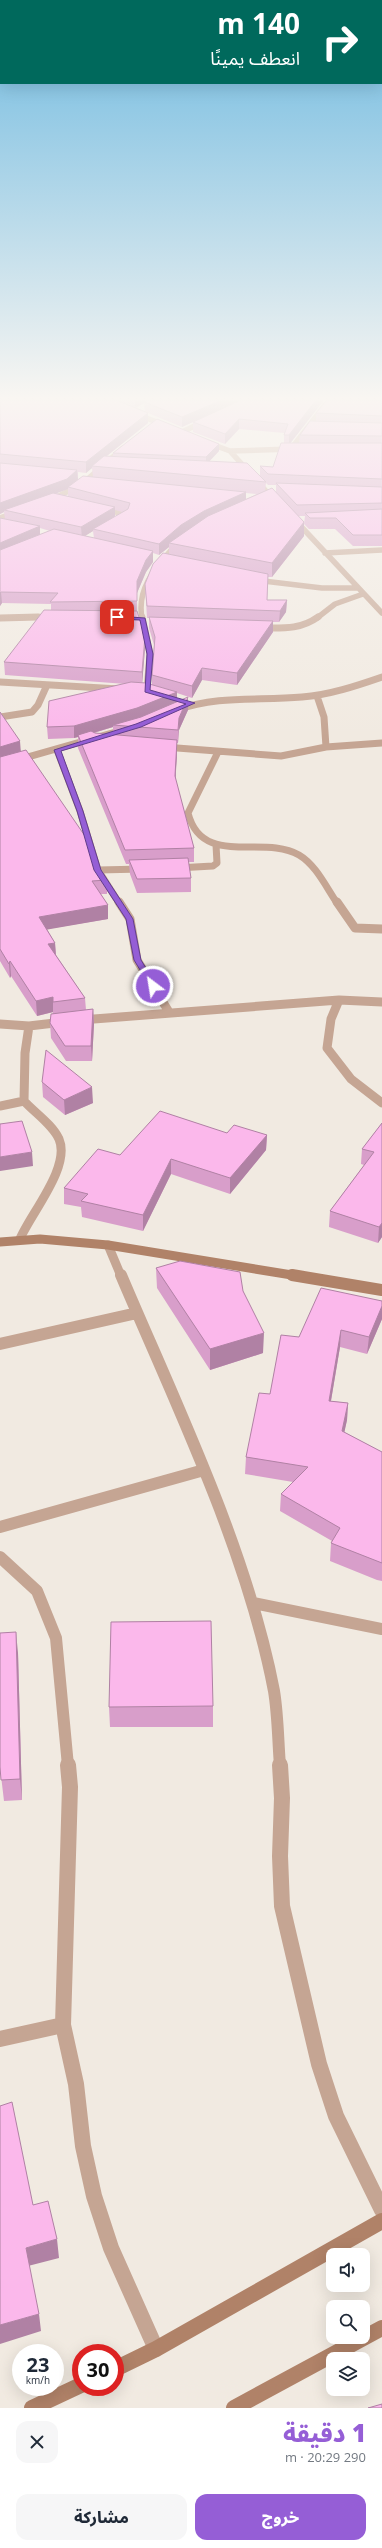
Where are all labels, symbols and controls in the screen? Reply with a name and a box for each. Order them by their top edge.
text: 140 m [217,4,300,42]
icon: right [314,16,366,68]
text: انعطف يمينًا [210,46,300,70]
pin [100,600,134,634]
icon: arrive [106,606,128,628]
position arrow [132,965,174,1007]
map controls [326,2248,370,2396]
button: sound [326,2248,370,2292]
button: search [326,2300,370,2344]
speed limit sign: 30 [72,2344,124,2396]
text: 23 [27,2351,49,2378]
button: layers [326,2352,370,2396]
text: km/h [26,2373,50,2387]
text: 1 دقيقة [283,2416,366,2449]
button: close [16,2421,58,2463]
text: 290 m · 20:29 [285,2448,366,2466]
button: مشاركة [16,2494,187,2540]
button: خروج [195,2494,366,2540]

